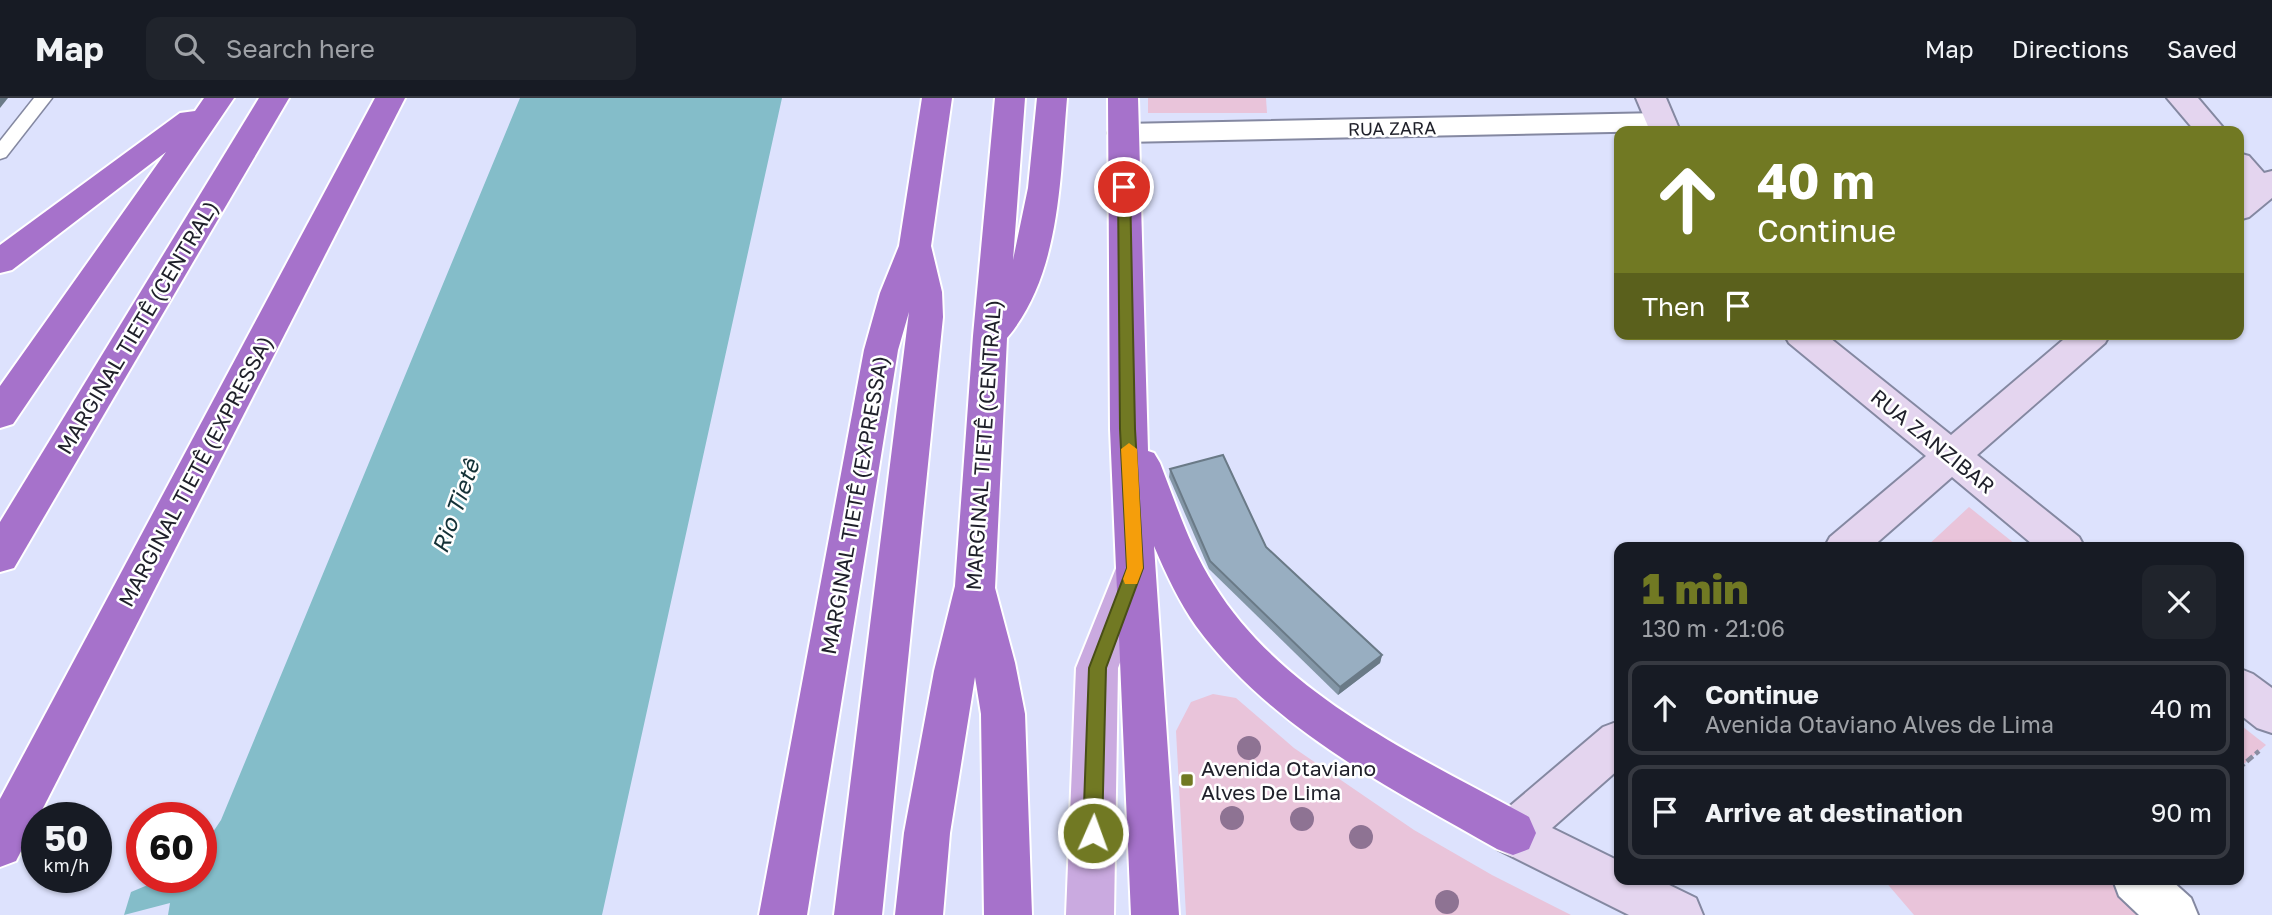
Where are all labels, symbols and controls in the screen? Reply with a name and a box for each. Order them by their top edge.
search box [146,17,636,80]
text: Map [35,29,104,68]
icon: search [170,29,208,67]
text: Search here [226,33,375,64]
text: Map [1925,34,1974,63]
text: Directions [2012,34,2129,63]
text: Saved [2167,34,2237,63]
street label: RUA ZARA [1348,116,1436,140]
text: 40 m [1757,151,1875,210]
icon: ahead [1642,154,1733,245]
pin [1094,157,1154,217]
icon: arrive [1105,168,1143,206]
street label: MARGINAL TIETÊ (CENTRAL) [51,196,223,458]
text: Continue [1757,211,1896,249]
icon: arrive [1719,287,1757,325]
text: Then [1642,291,1705,322]
street label: MARGINAL TIETÊ (CENTRAL) [960,299,1006,591]
street label: MARGINAL TIETÊ (EXPRESSA) [112,331,278,611]
street label: MARGINAL TIETÊ (EXPRESSA) [815,354,893,656]
street label: RUA ZANZIBAR [1866,383,2000,499]
water label: Rio Tietê [425,454,485,557]
text: 1 min [1642,563,1749,613]
button: close [2142,565,2216,639]
text: 130 m · 21:06 [1642,614,1785,642]
text: Continue [1705,679,1819,710]
icon: ahead [1646,689,1684,727]
text: 40 m [2151,693,2212,724]
text: Avenida Otaviano Alves de Lima [1705,710,2054,738]
place label: Avenida Otaviano Alves De Lima [1201,755,1376,805]
marker: Avenida Otaviano Alves De Lima [1179,772,1195,788]
icon: arrive [1646,793,1684,831]
position arrow [1056,796,1130,870]
text: Arrive at destination [1705,797,1963,828]
text: 90 m [2151,797,2212,828]
speed limit sign: 60 [126,802,217,893]
text: 50 [44,817,89,859]
text: km/h [44,854,89,876]

